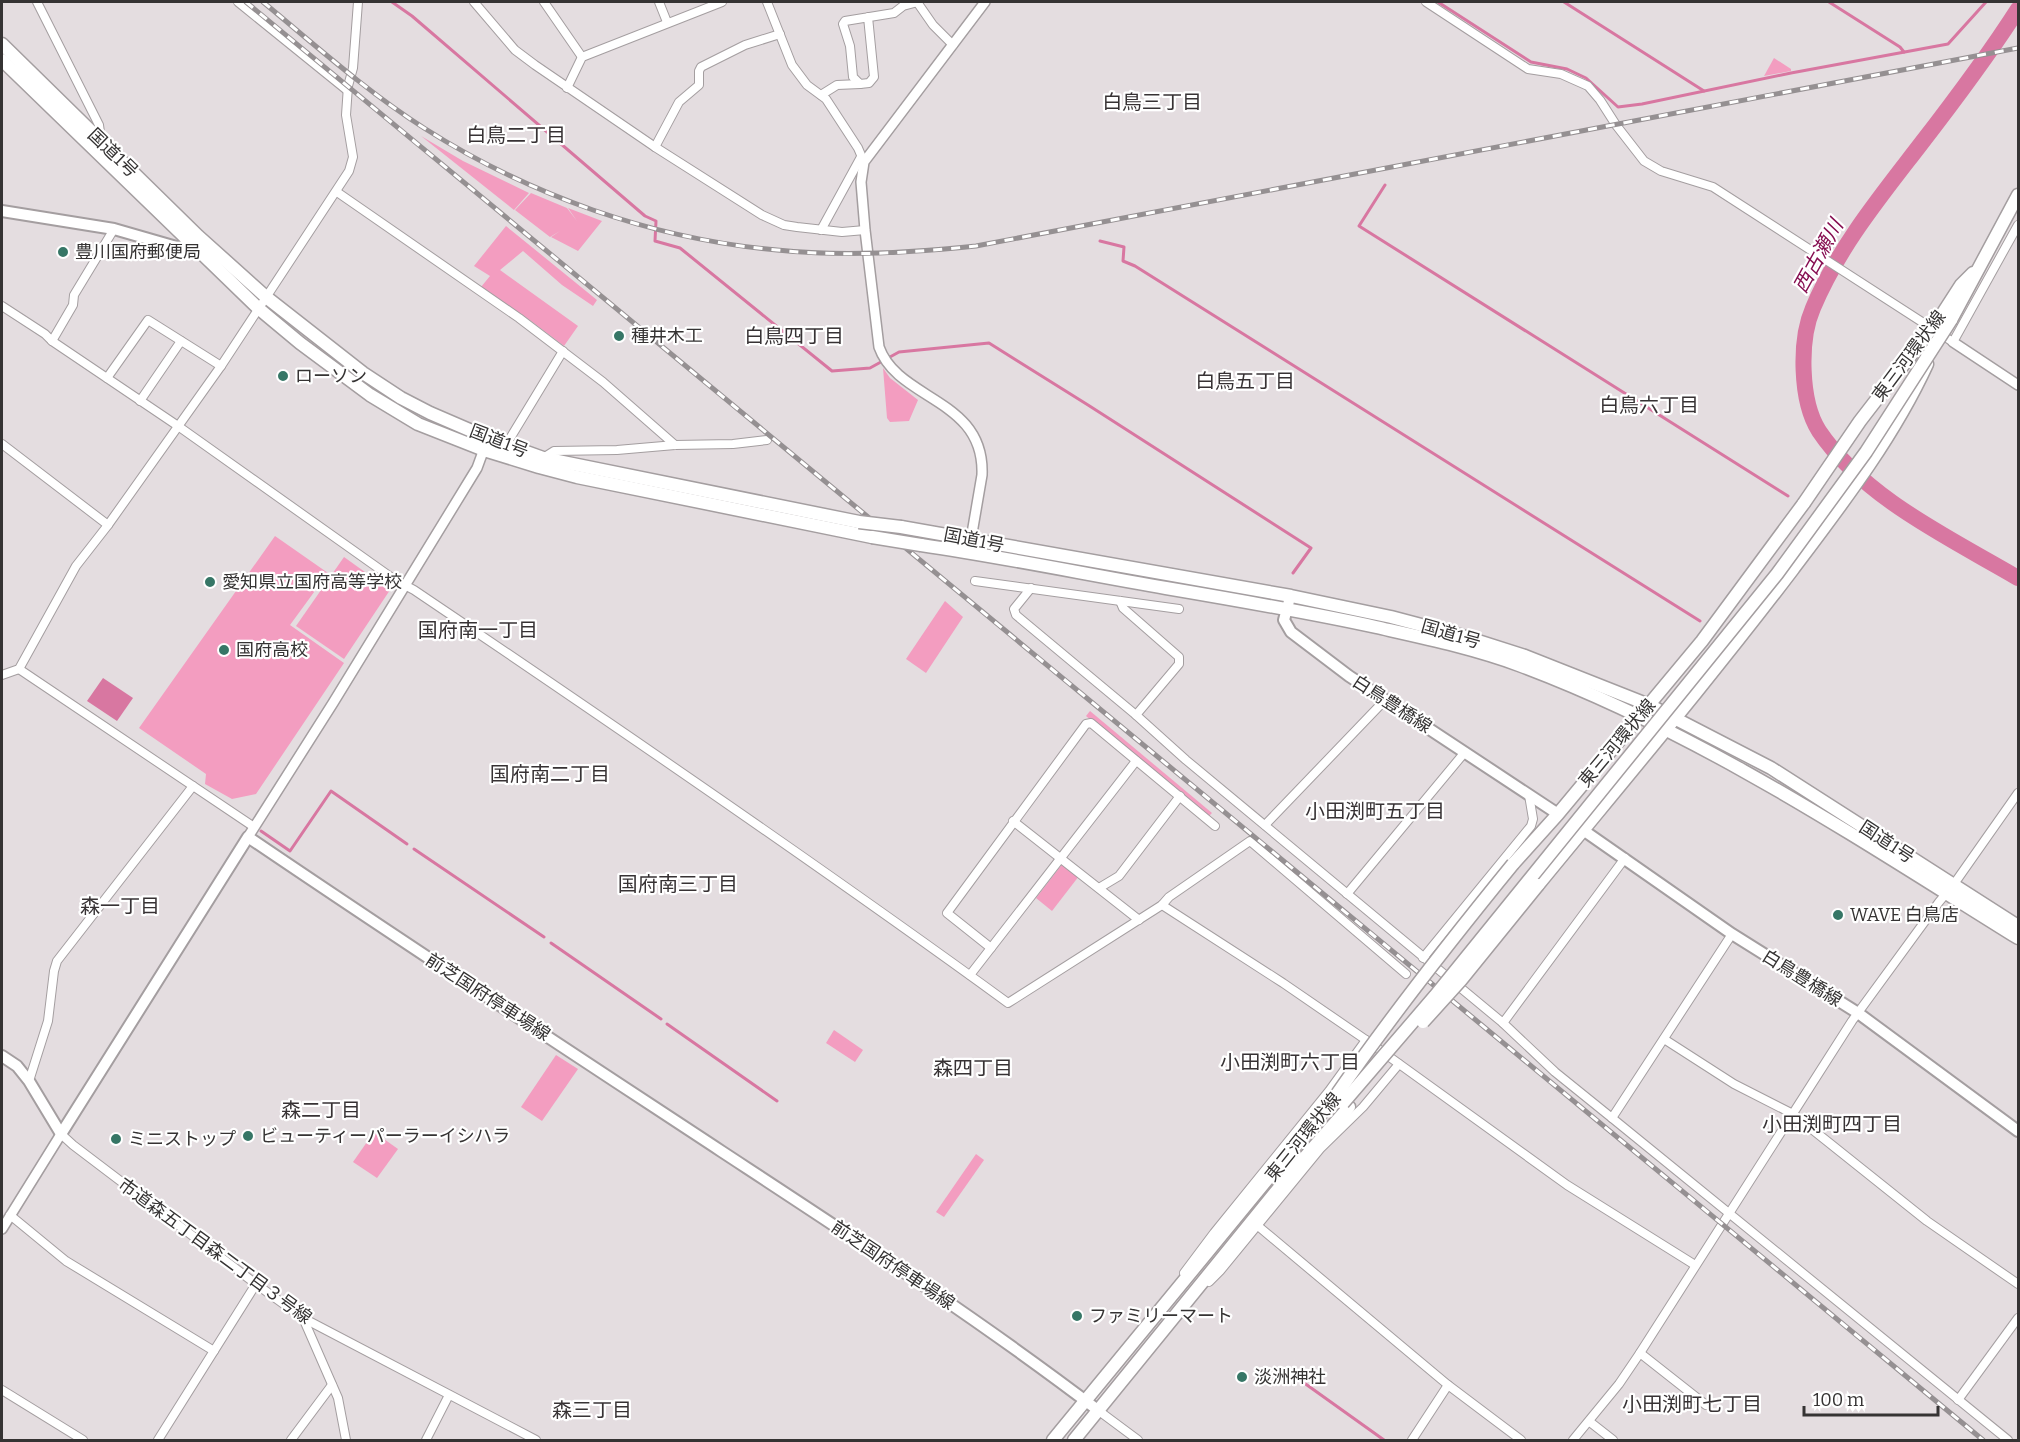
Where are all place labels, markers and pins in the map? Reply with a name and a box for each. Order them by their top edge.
place label: 豊川国府郵便局 [75,241,201,263]
marker: 豊川国府郵便局 [56,245,70,259]
place label: 種井木工 [631,325,703,347]
marker: 種井木工 [612,329,626,343]
place label: ローソン [295,365,367,387]
marker: ローソン [276,369,290,383]
place label: 愛知県立国府高等学校 [222,571,402,593]
marker: 愛知県立国府高等学校 [203,575,217,589]
place label: 国府高校 [236,639,308,661]
marker: 国府高校 [217,643,231,657]
place label: WAVE 白鳥店 [1850,904,1959,926]
marker: WAVE 白鳥店 [1831,908,1845,922]
place label: ビューティーパーラーイシハラ [260,1125,510,1147]
place label: ミニストップ [128,1128,236,1150]
marker: ビューティーパーラーイシハラ [241,1129,255,1143]
marker: ミニストップ [109,1132,123,1146]
place label: ファミリーマート [1089,1305,1233,1327]
marker: ファミリーマート [1070,1309,1084,1323]
place label: 淡洲神社 [1254,1366,1326,1388]
marker: 淡洲神社 [1235,1370,1249,1384]

